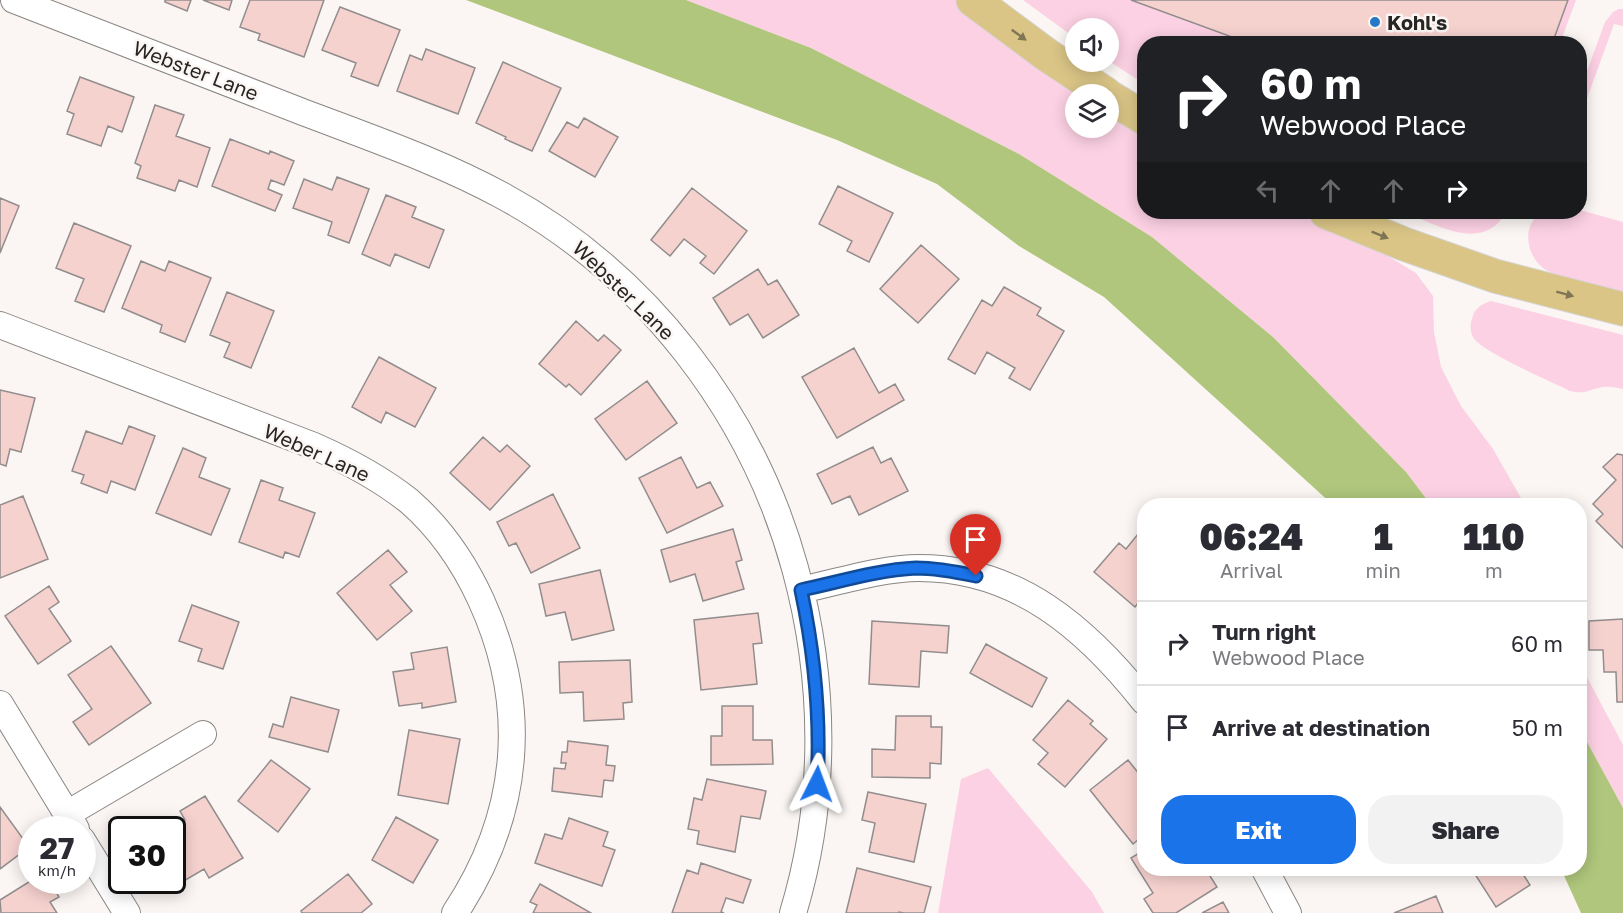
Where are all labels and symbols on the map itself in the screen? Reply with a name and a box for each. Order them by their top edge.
place label: Kohl's [1387,10,1447,34]
marker: Kohl's [1368,15,1382,29]
one-way arrow [1011,29,1027,41]
street label: Webster Lane [130,35,262,105]
one-way arrow [1371,230,1389,240]
street label: Webster Lane [568,235,680,345]
one-way arrow [1556,290,1575,300]
street label: Weber Lane [260,418,374,486]
pin [950,514,1001,576]
position arrow [785,752,849,816]
speed limit sign: 30 [108,816,186,894]

